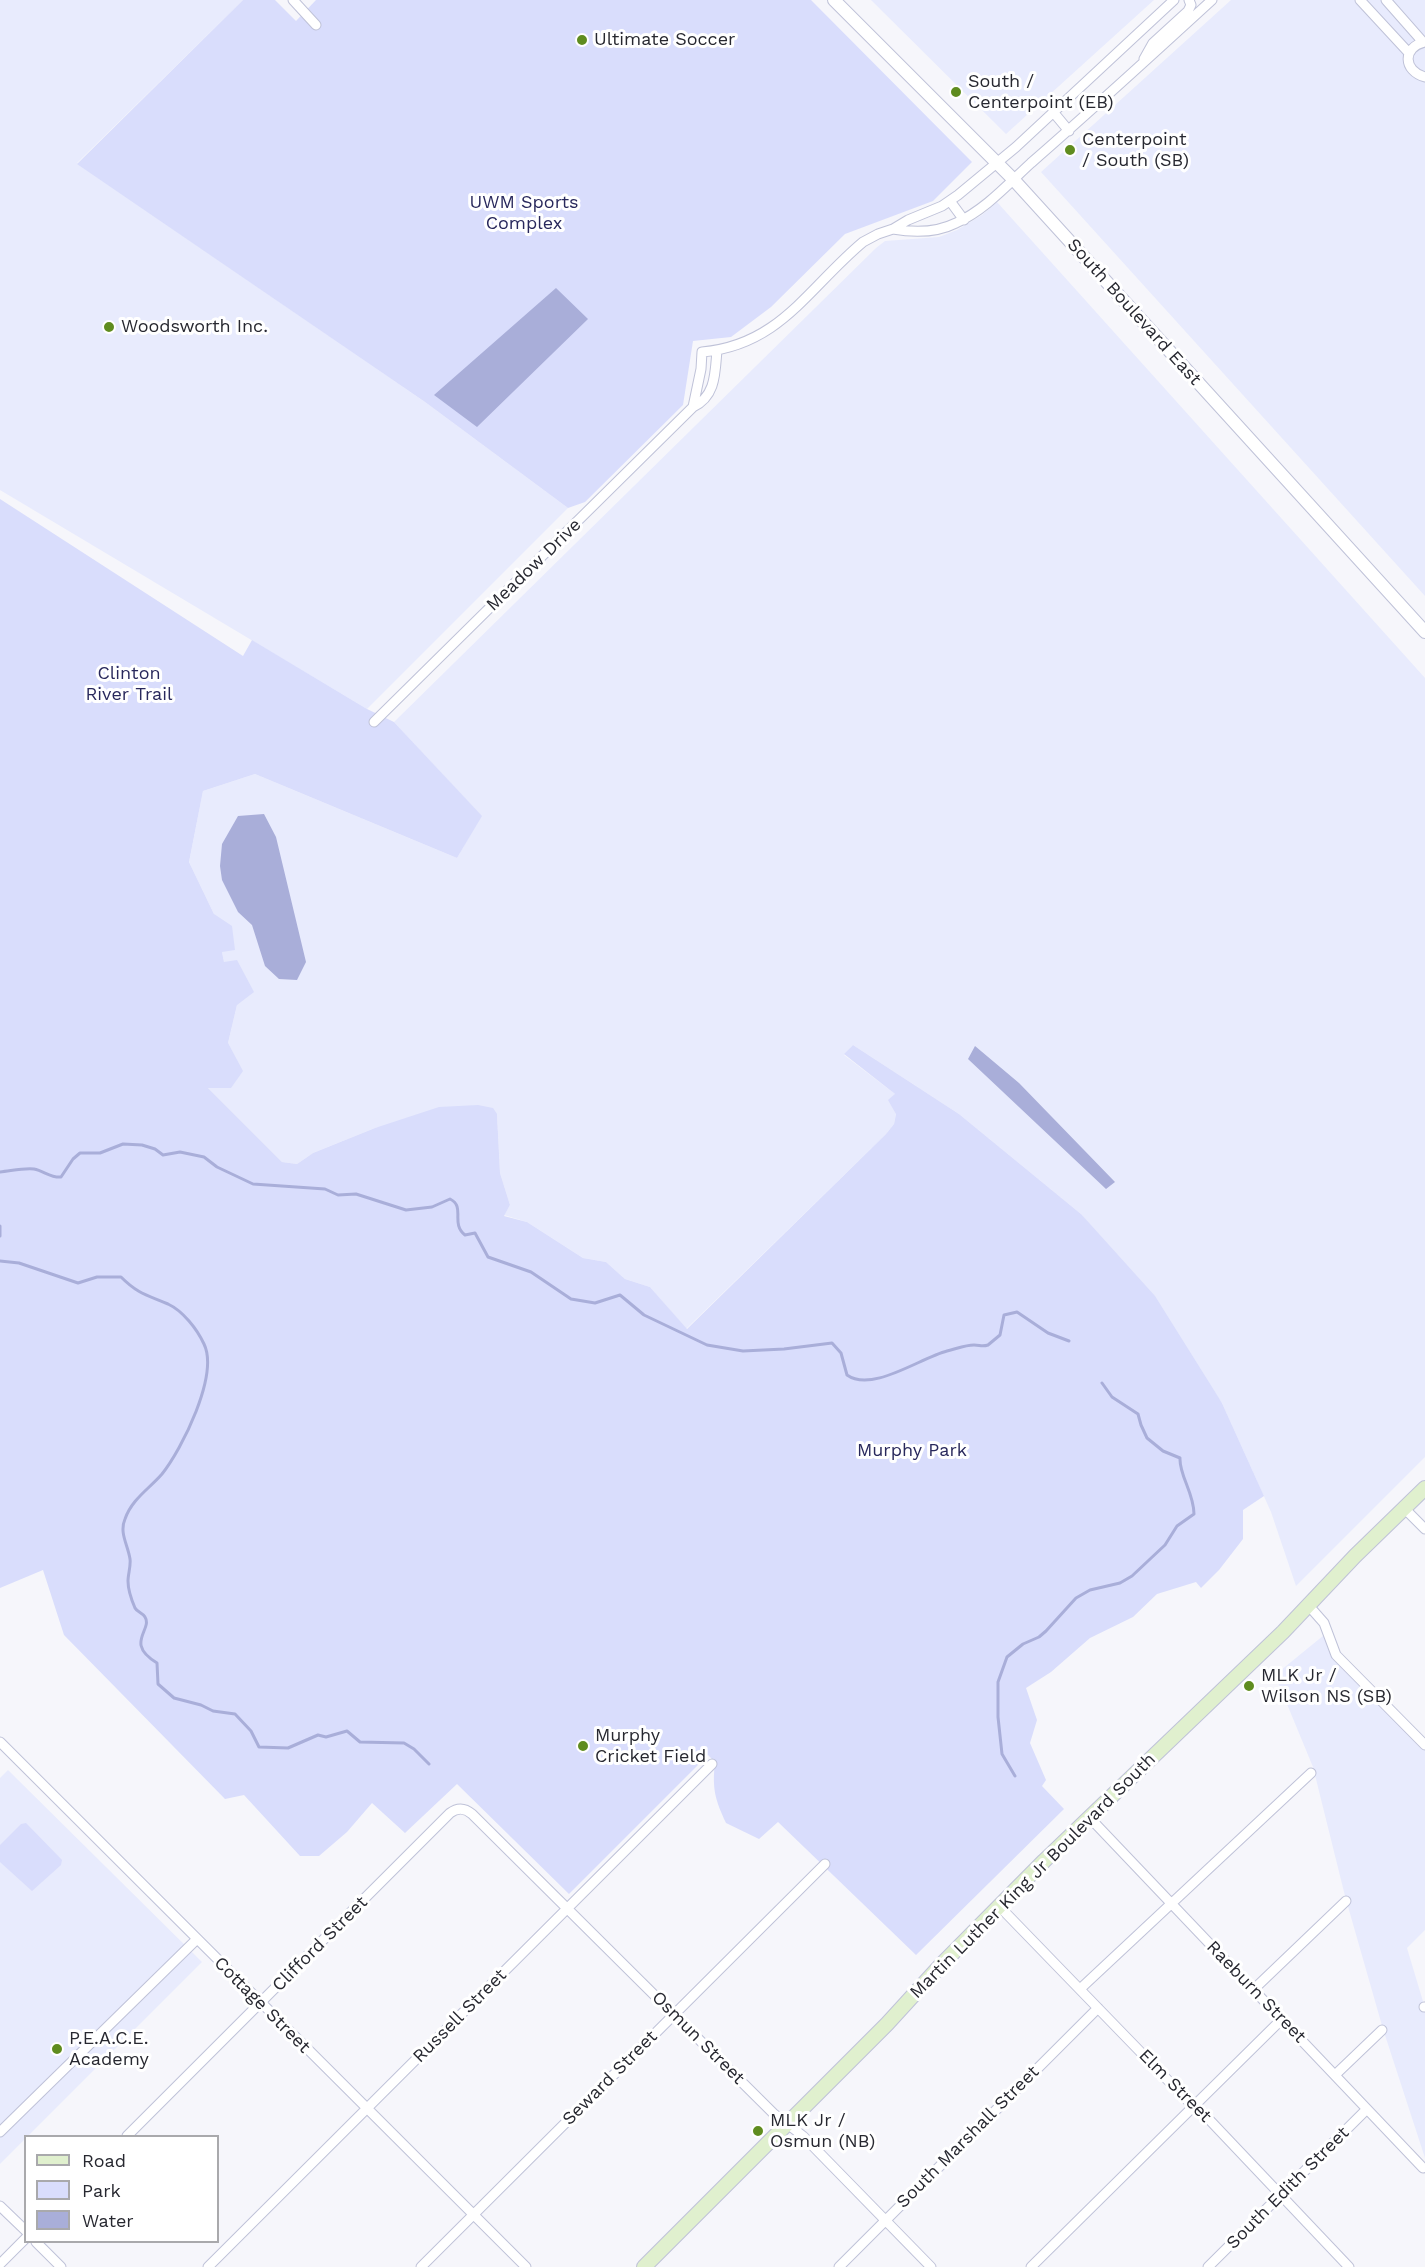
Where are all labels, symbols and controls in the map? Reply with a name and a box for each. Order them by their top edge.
place label: Ultimate Soccer [594,29,735,51]
marker: Ultimate Soccer [575,33,589,47]
place label: South / Centerpoint (EB) [968,71,1114,113]
marker: South / Centerpoint (EB) [949,85,963,99]
place label: Centerpoint / South (SB) [1082,129,1189,172]
marker: Centerpoint / South (SB) [1063,143,1077,157]
park label: UWM Sports Complex [470,192,578,234]
street label: South Boulevard East [1062,234,1206,390]
place label: Woodsworth Inc. [121,316,268,338]
marker: Woodsworth Inc. [102,320,116,334]
street label: Meadow Drive [482,514,586,616]
park label: Clinton River Trail [85,663,173,706]
park label: Murphy Park [857,1440,967,1462]
place label: MLK Jr / Wilson NS (SB) [1261,1665,1392,1708]
marker: MLK Jr / Wilson NS (SB) [1242,1679,1256,1693]
place label: Murphy Cricket Field [595,1725,706,1768]
marker: Murphy Cricket Field [576,1739,590,1753]
street label: Martin Luther King Jr Boulevard South [906,1749,1160,2003]
street label: Clifford Street [268,1892,372,1996]
street label: Raeburn Street [1202,1936,1310,2048]
street label: Cottage Street [209,1952,315,2058]
street label: Russell Street [409,1965,511,2067]
street label: Osmun Street [647,1987,749,2089]
street label: Seward Street [558,2026,662,2130]
place label: P.E.A.C.E. Academy [69,2028,149,2070]
marker: P.E.A.C.E. Academy [50,2042,64,2056]
street label: Elm Street [1134,2045,1216,2127]
street label: South Marshall Street [892,2061,1044,2213]
place label: MLK Jr / Osmun (NB) [770,2110,875,2152]
street label: South Edith Street [1222,2122,1354,2254]
marker: MLK Jr / Osmun (NB) [751,2124,765,2138]
legend [24,2135,219,2243]
text: Road [82,2150,126,2171]
text: Park [82,2180,121,2201]
text: Water [82,2210,134,2231]

